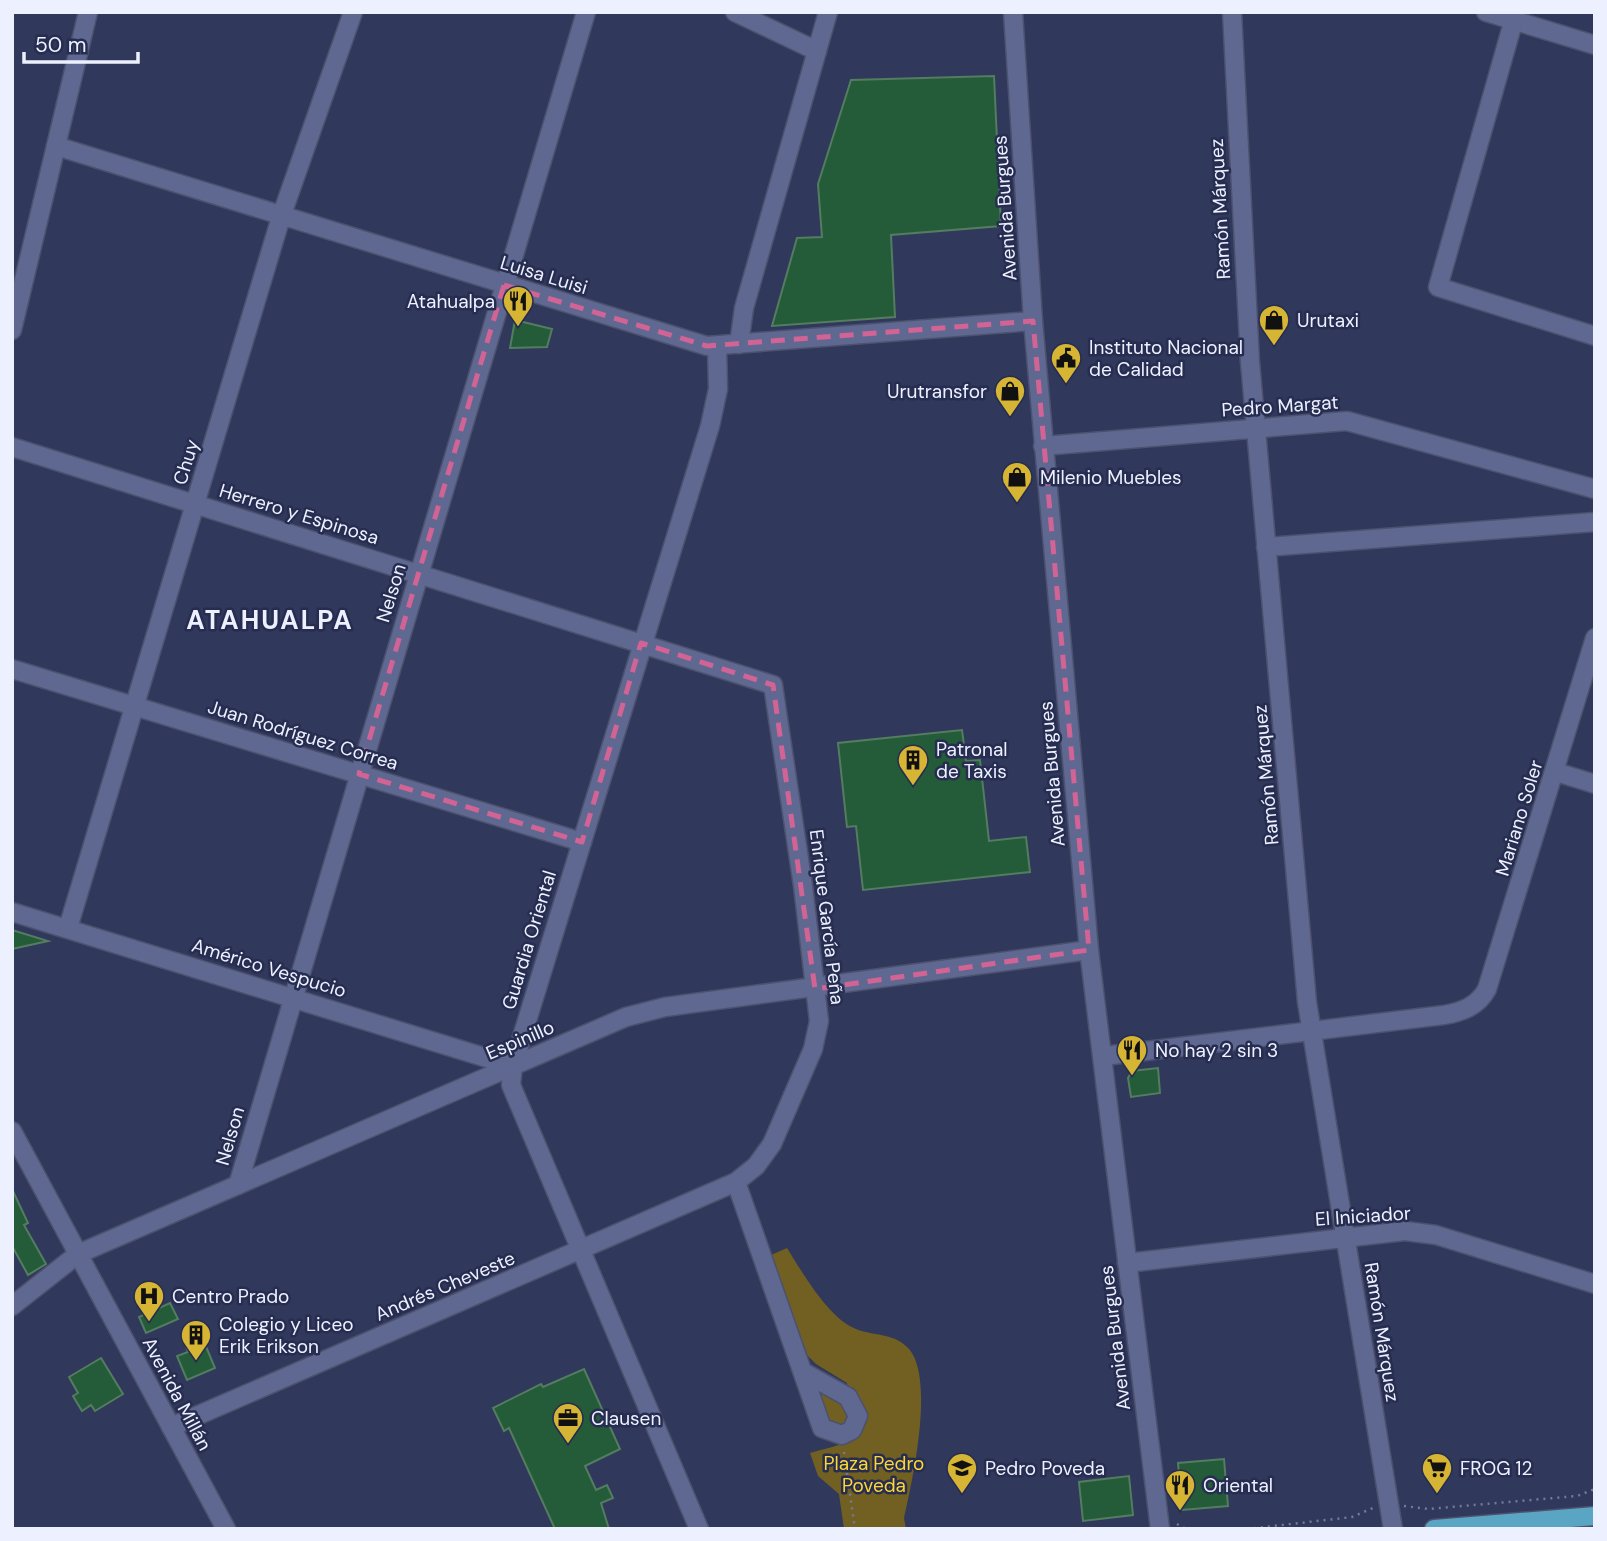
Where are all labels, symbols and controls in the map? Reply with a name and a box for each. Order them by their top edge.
scale bar [24,21,138,65]
text: 50 m [35,31,86,59]
street label: Avenida Burgues [987,134,1023,282]
street label: Ramón Márquez [1204,138,1236,280]
street label: Luisa Luisi [497,250,591,300]
restaurant icon: Atahualpa [501,284,535,328]
place label: Atahualpa [407,289,495,314]
shop icon: Urutaxi [1257,303,1291,347]
place label: Urutaxi [1297,308,1359,333]
place label: Instituto Nacional de Calidad [1089,335,1243,382]
public building icon: Instituto Nacional de Calidad [1049,341,1083,385]
shop icon: Urutransfor [993,374,1027,418]
place label: Urutransfor [887,379,987,404]
street label: Pedro Margat [1221,389,1339,423]
street label: Chuy [167,436,205,488]
shop icon: Milenio Muebles [1000,460,1034,504]
place label: Milenio Muebles [1040,465,1181,490]
street label: Herrero y Espinosa [216,478,382,550]
street label: Nelson [370,561,412,625]
district label: ATAHUALPA [186,603,354,637]
street label: Juan Rodríguez Correa [205,694,401,776]
street label: Avenida Burgues [1033,700,1071,848]
street label: Ramón Márquez [1247,704,1285,846]
place label: Patronal de Taxis [936,737,1008,784]
building icon: Patronal de Taxis [896,743,930,787]
street label: Mariano Soler [1490,757,1548,879]
street label: Enrique García Peña [804,828,850,1006]
street label: Guardia Oriental [496,867,562,1013]
street label: Américo Vespucio [189,933,349,1003]
street label: Espinillo [482,1014,558,1066]
restaurant icon: No hay 2 sin 3 [1115,1033,1149,1077]
place label: No hay 2 sin 3 [1155,1038,1278,1063]
street label: Nelson [210,1104,250,1168]
street label: El Iniciador [1314,1200,1412,1232]
street label: Andrés Cheveste [371,1245,519,1327]
street label: Ramón Márquez [1359,1261,1405,1403]
street label: Avenida Burgues [1094,1264,1136,1412]
hospital icon: Centro Prado [132,1279,166,1323]
place label: Centro Prado [172,1284,289,1309]
place label: Colegio y Liceo Erik Erikson [219,1312,353,1359]
building icon: Colegio y Liceo Erik Erikson [179,1318,213,1362]
street label: Avenida Millán [137,1333,217,1455]
office icon: Clausen [551,1401,585,1445]
place label: Clausen [591,1406,661,1431]
park label: Plaza Pedro Poveda [824,1451,924,1498]
school or university icon: Pedro Poveda [945,1451,979,1495]
supermarket icon: FROG 12 [1420,1451,1454,1495]
place label: Pedro Poveda [985,1456,1105,1481]
place label: FROG 12 [1460,1456,1533,1481]
restaurant icon: Oriental [1163,1468,1197,1512]
place label: Oriental [1203,1473,1273,1498]

